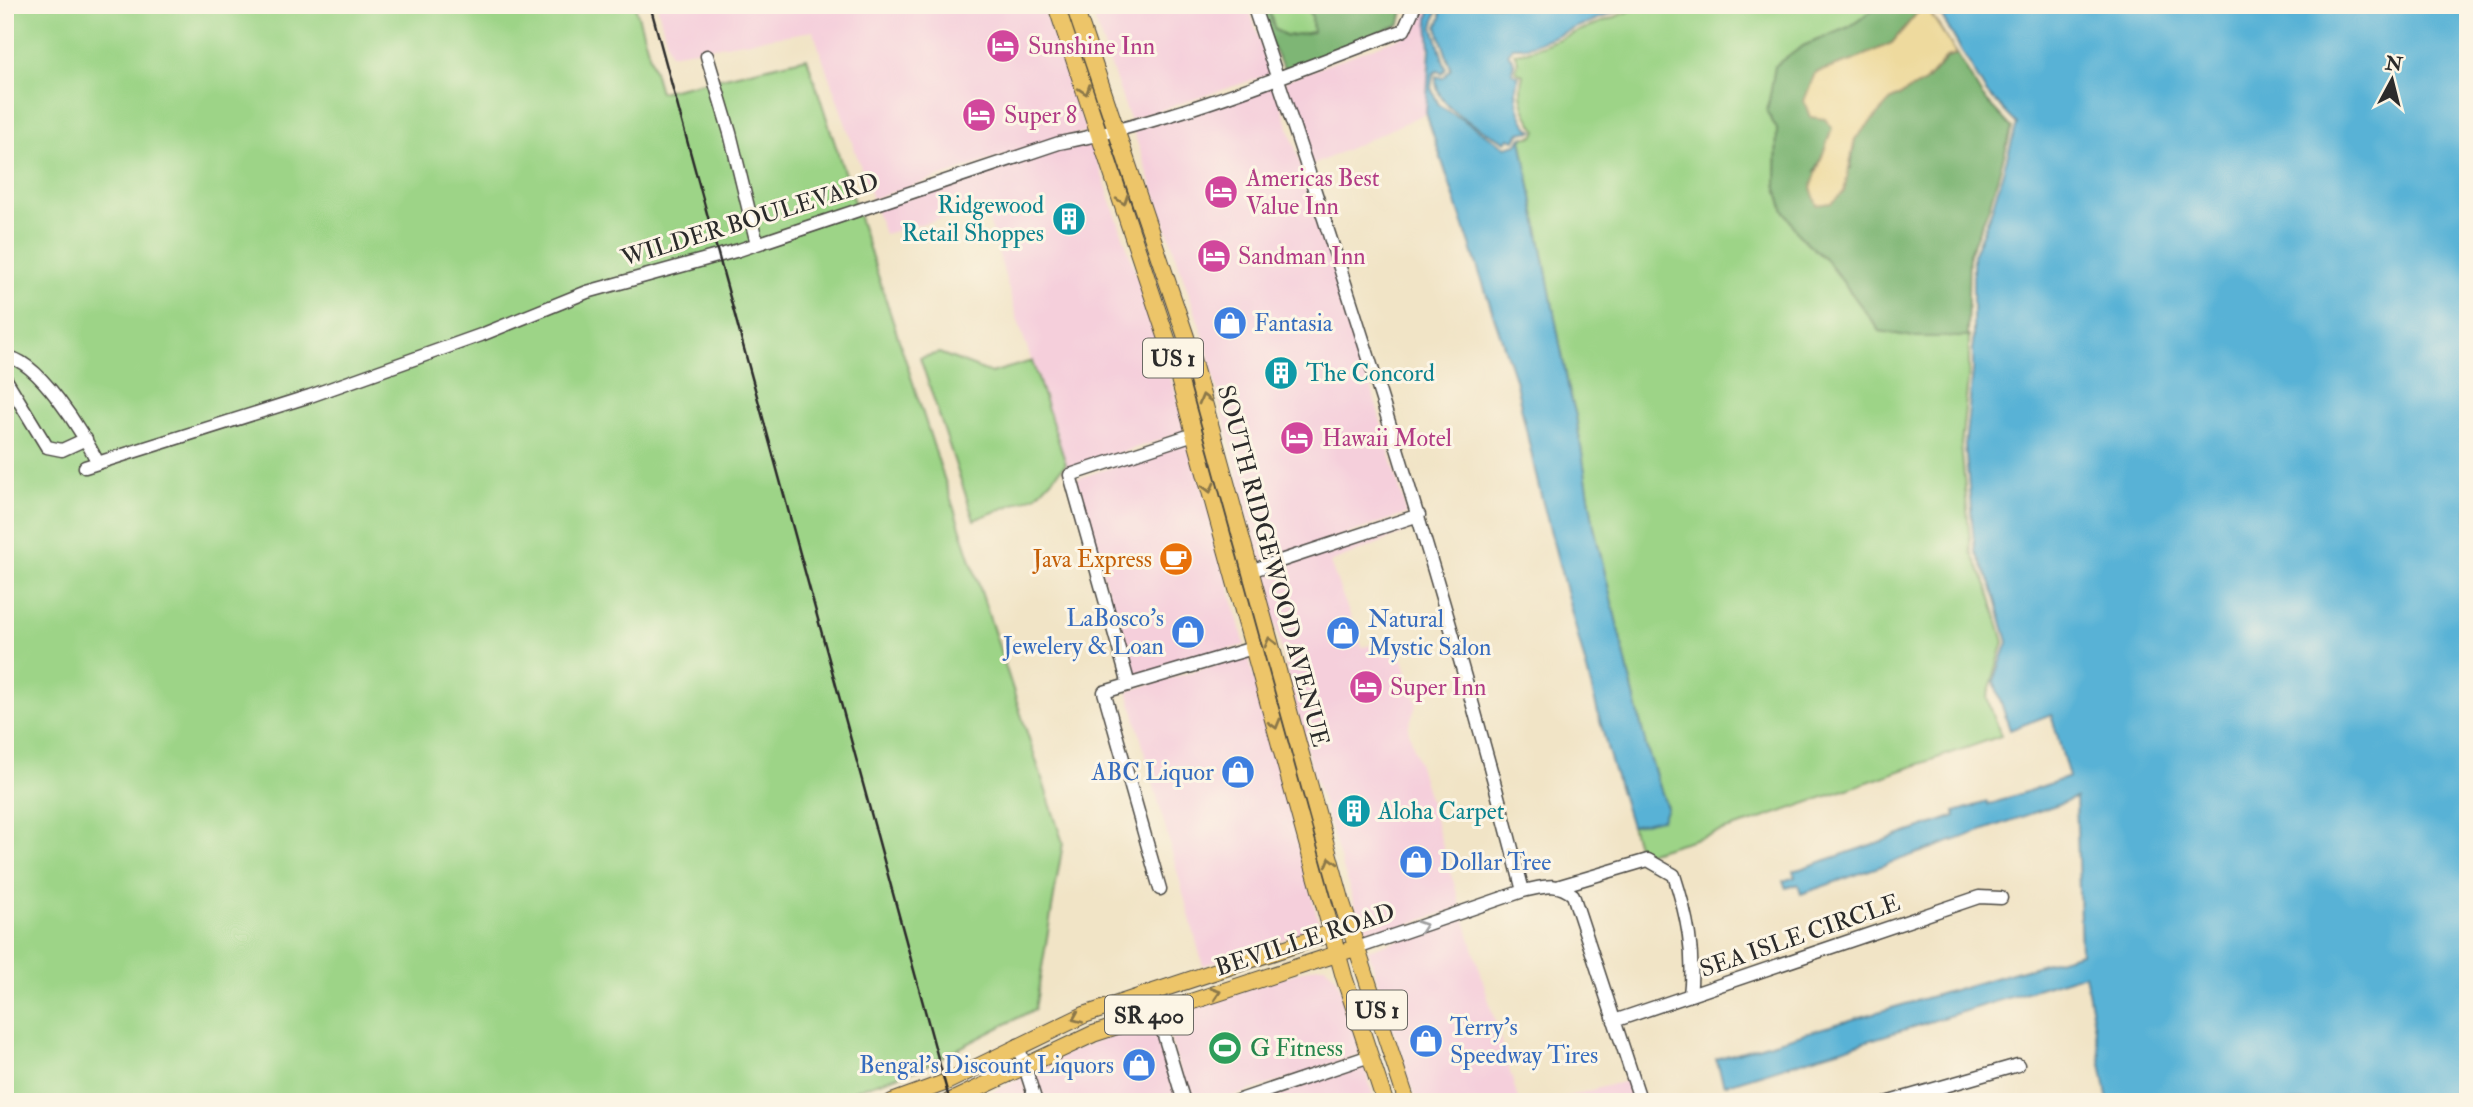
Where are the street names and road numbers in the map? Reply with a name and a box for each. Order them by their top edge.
street label: WILDER BOULEVARD [617,166,883,274]
road number: US 1 [1143,338,1203,378]
street label: SOUTH RIDGEWOOD AVENUE [1210,382,1336,750]
street label: SEA ISLE CIRCLE [1696,887,1904,985]
street label: BEVILLE ROAD [1211,896,1399,984]
road number: US 1 [1347,990,1407,1030]
road number: SR 400 [1105,996,1193,1034]

